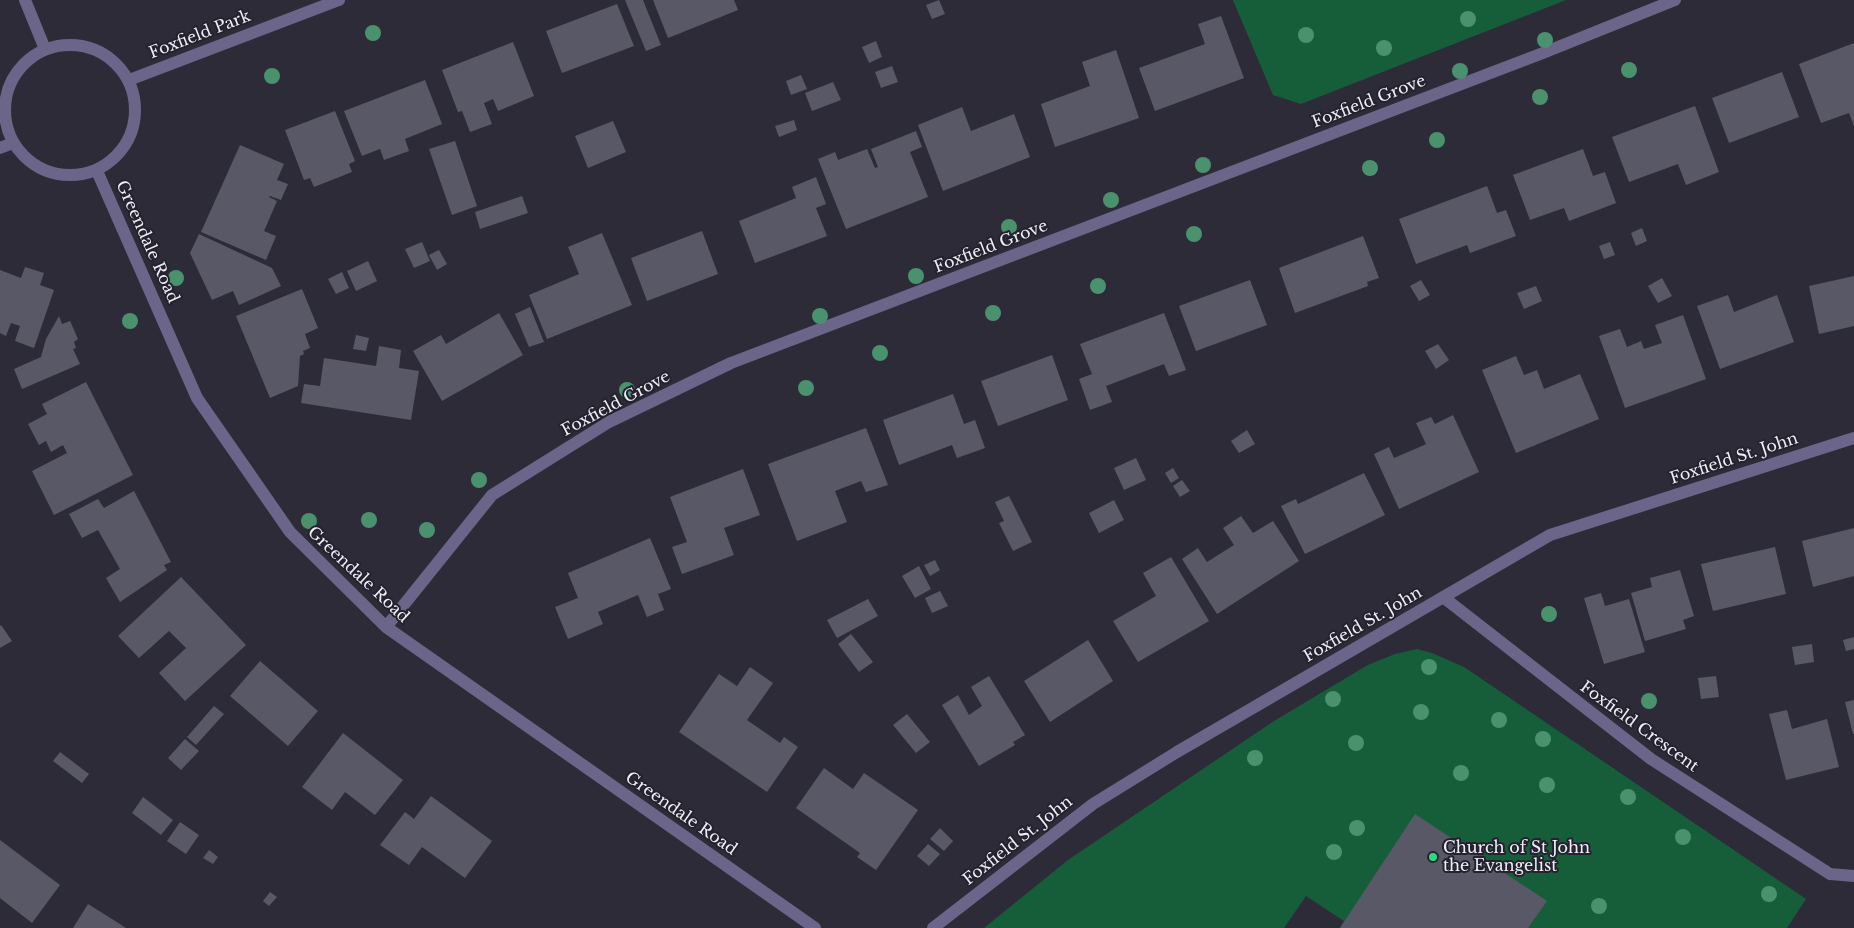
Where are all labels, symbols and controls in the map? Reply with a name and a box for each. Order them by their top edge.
street label: Foxfield Park [147,7,253,63]
street label: Foxfield Grove [1309,72,1429,132]
street label: Greendale Road [111,178,183,306]
street label: Foxfield Grove [931,217,1051,277]
street label: Foxfield Grove [558,367,674,441]
street label: Foxfield St. John [1668,429,1800,489]
street label: Greendale Road [303,523,413,627]
street label: Foxfield St. John [1300,583,1426,667]
street label: Foxfield Crescent [1576,678,1702,776]
street label: Greendale Road [621,768,741,860]
street label: Foxfield St. John [959,792,1077,890]
place label: Church of St John the Evangelist [1443,838,1590,876]
marker: Church of St John the Evangelist [1427,851,1439,863]

